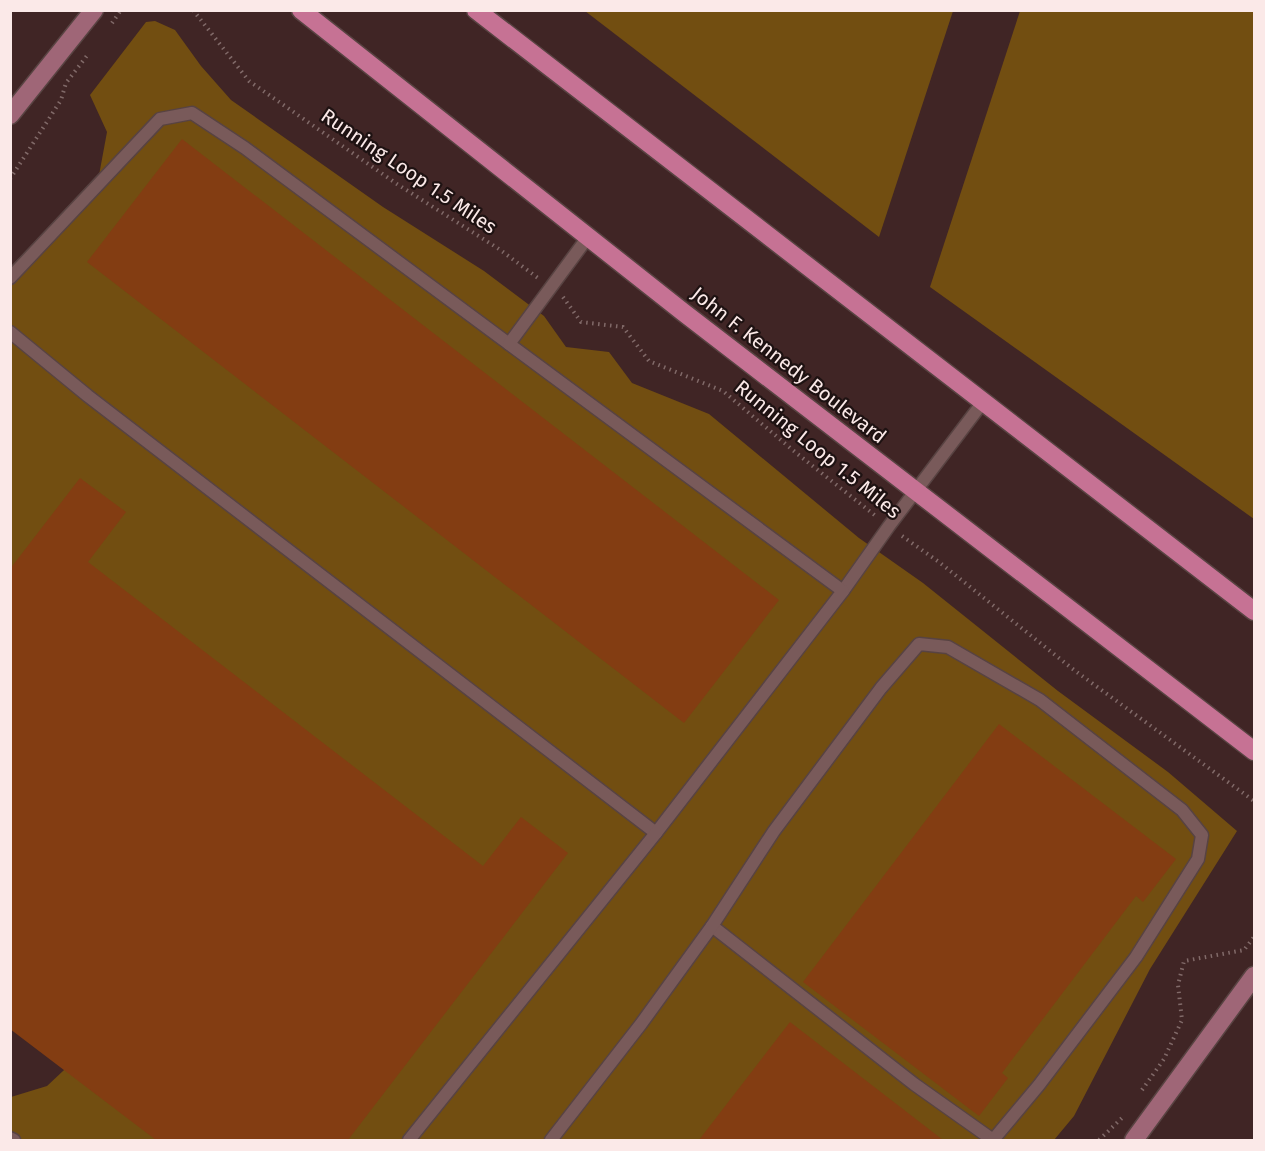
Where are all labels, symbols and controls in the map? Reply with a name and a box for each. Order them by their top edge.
street label: Running Loop 1.5 Miles [317,103,501,239]
street label: John F. Kennedy Boulevard [687,282,891,448]
street label: Running Loop 1.5 Miles [730,375,906,523]

